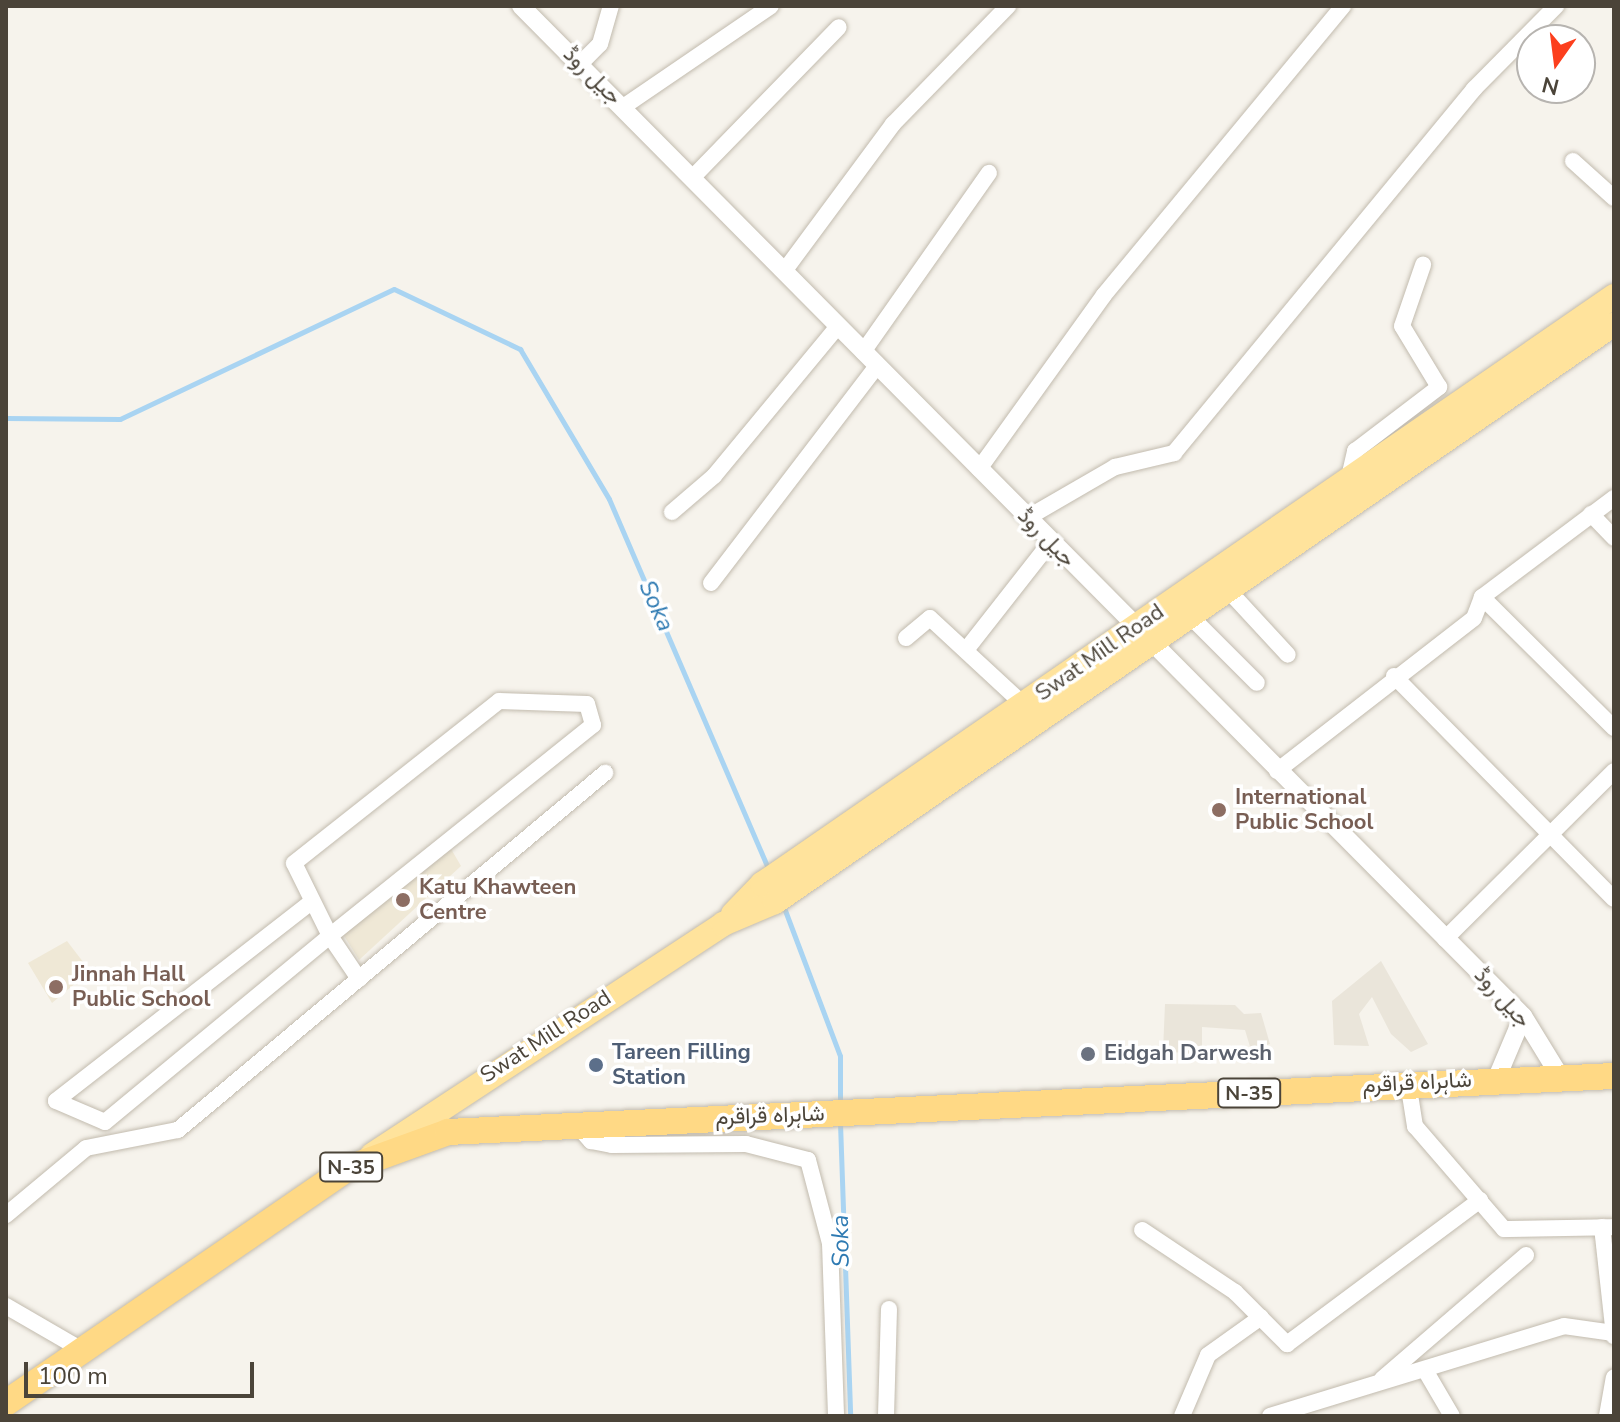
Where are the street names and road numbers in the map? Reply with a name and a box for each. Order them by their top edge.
street label: جیل روڈ [557,41,627,111]
street label: جیل روڈ [1012,503,1080,573]
street label: Swat Mill Road [1031,599,1169,707]
street label: جیل روڈ [1468,963,1536,1033]
street label: Swat Mill Road [476,985,616,1089]
street label: شاہراہ قراقرم [1362,1067,1472,1099]
road number: N-35 [1217,1077,1281,1109]
street label: شاہراہ قراقرم [715,1101,825,1131]
road number: N-35 [319,1151,383,1183]

